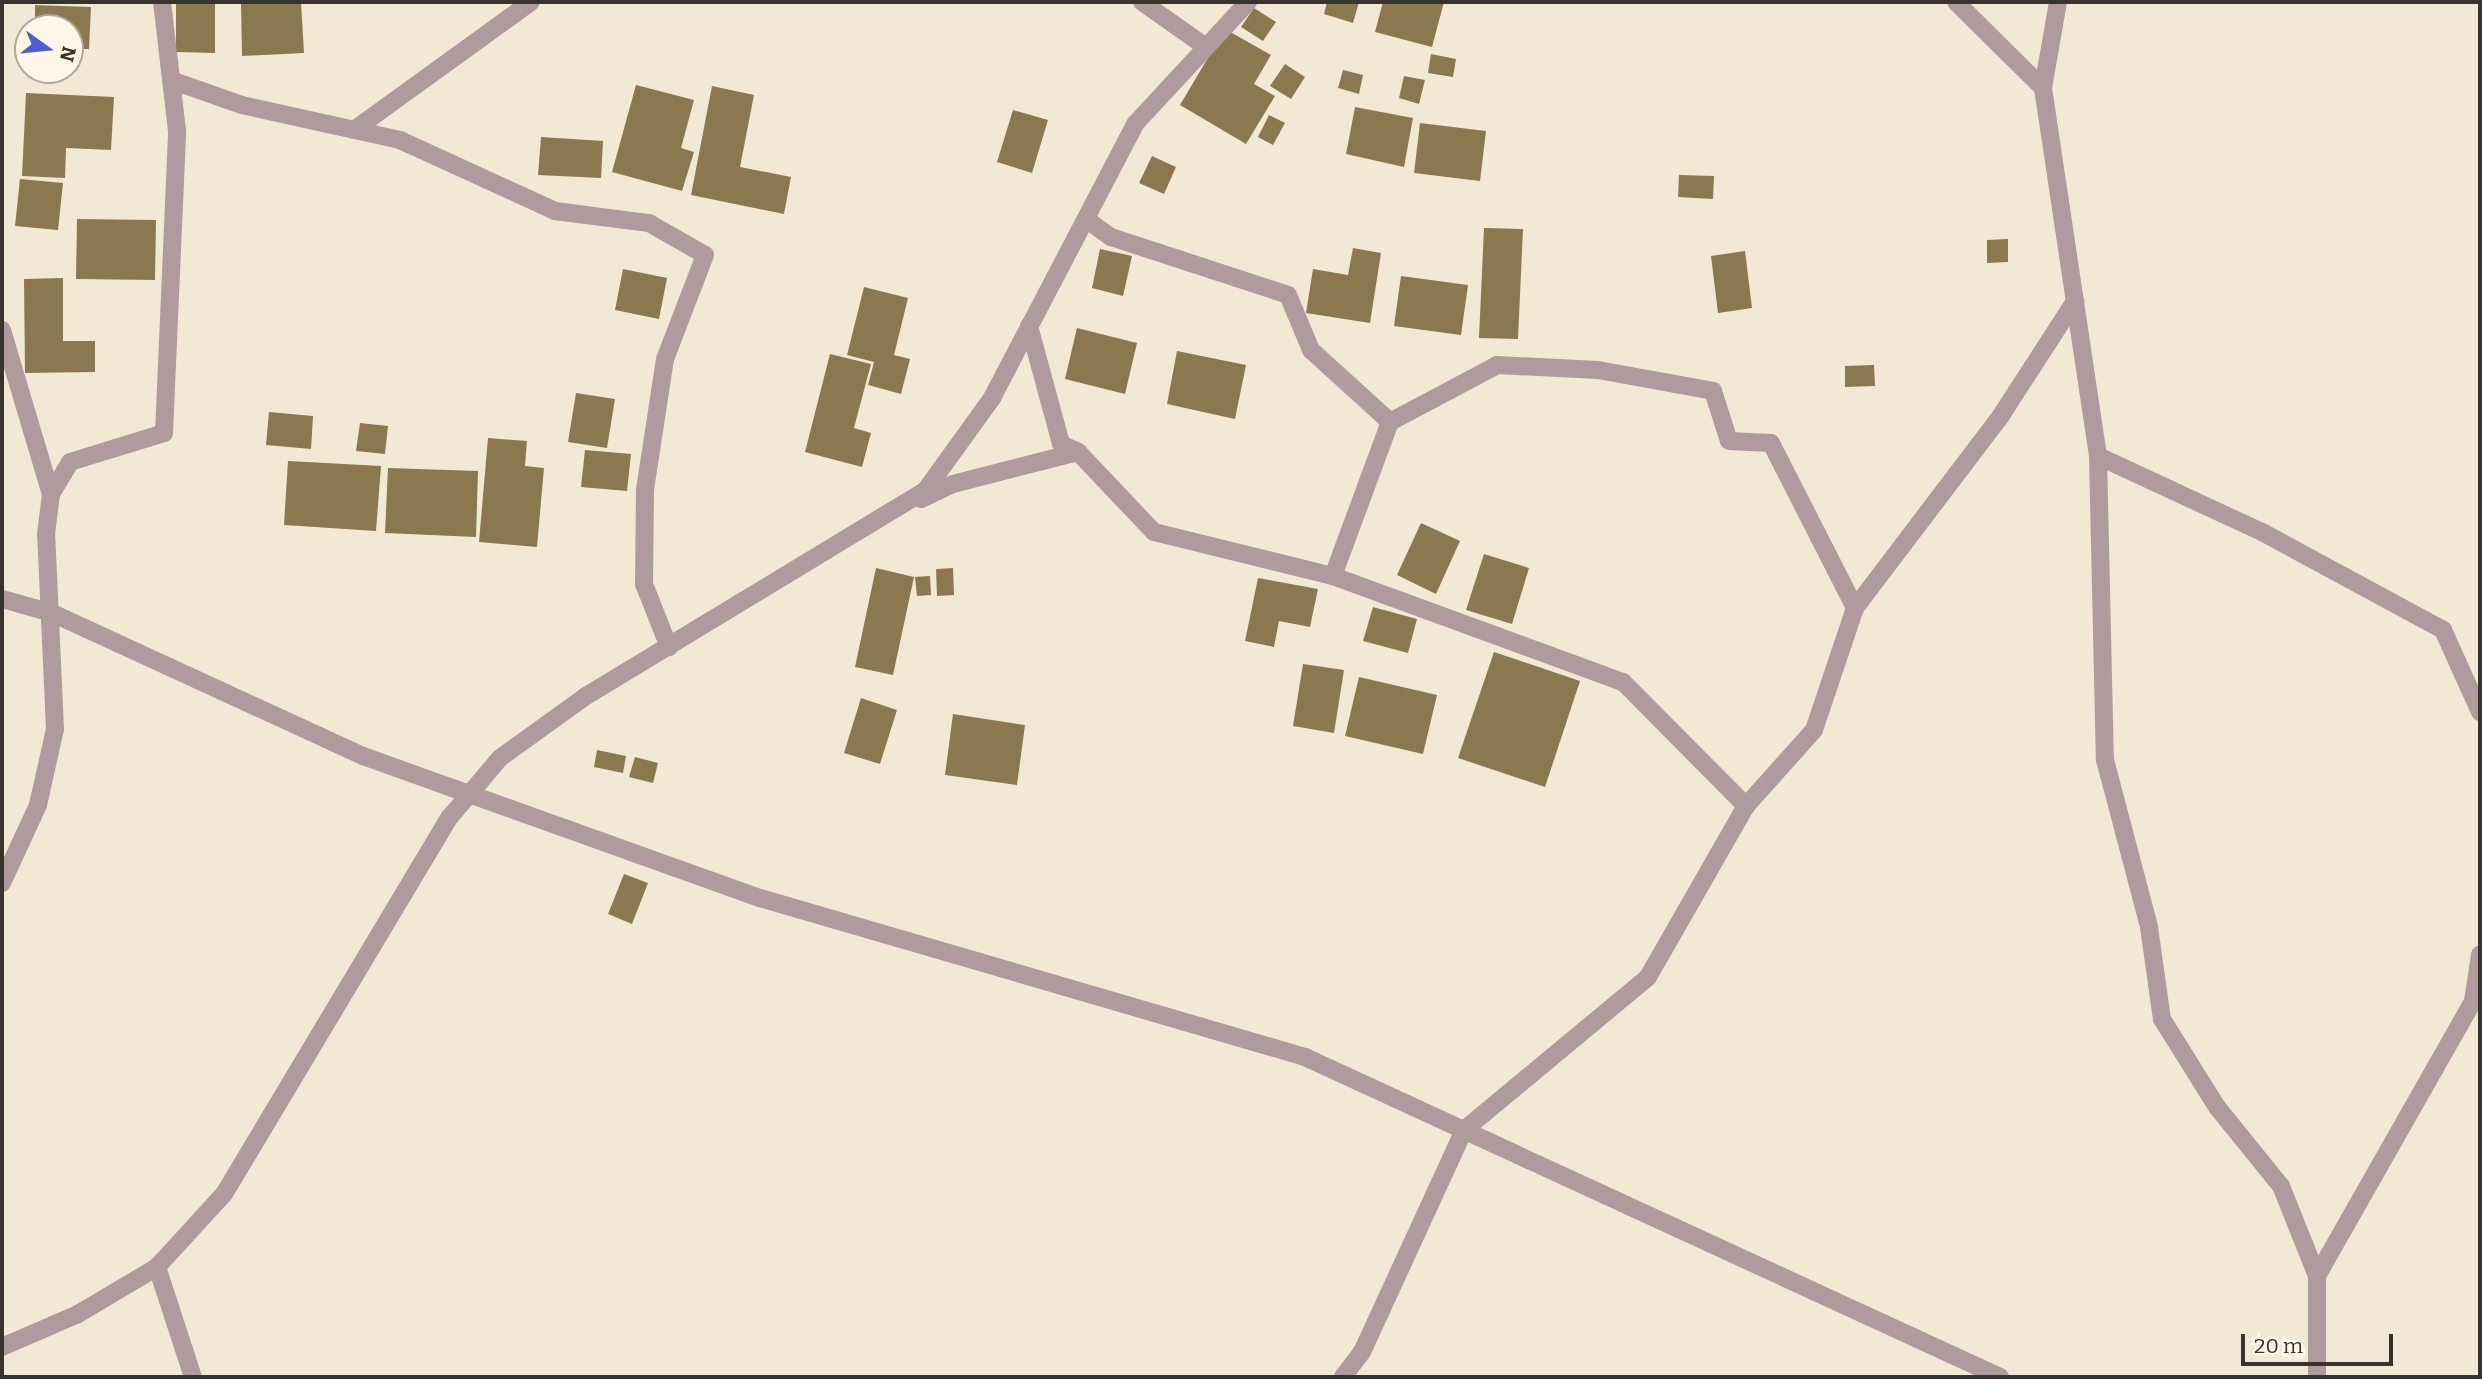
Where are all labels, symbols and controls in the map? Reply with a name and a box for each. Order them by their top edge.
north arrow [14,14,84,84]
text: N [55,44,81,64]
scale bar [2244,1320,2396,1364]
text: 20 m [2254,1333,2303,1359]

